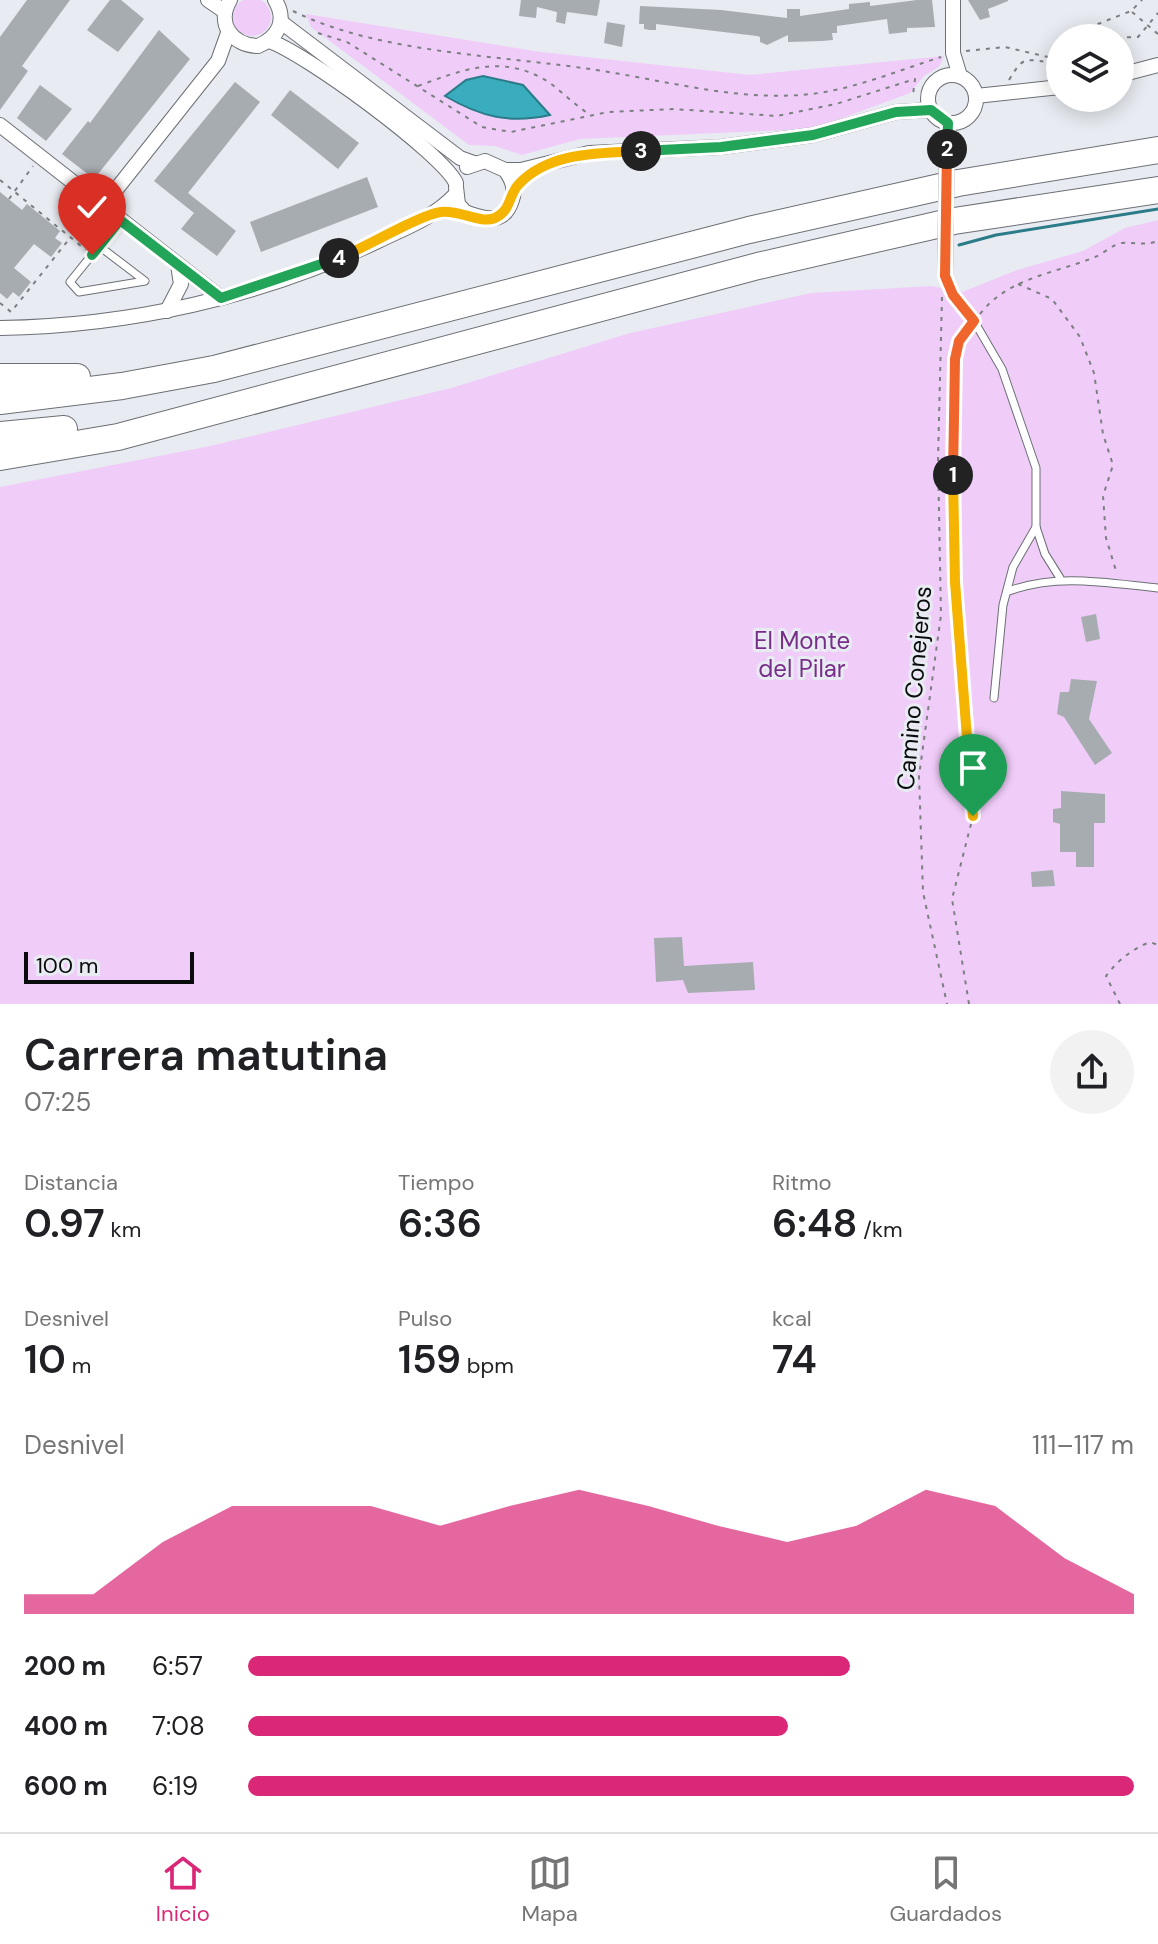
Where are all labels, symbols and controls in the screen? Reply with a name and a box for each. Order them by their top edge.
map controls [1046,24,1134,112]
button: layers [1046,24,1134,112]
pin: 2 [927,129,967,169]
pin: 3 [621,131,661,171]
text: 2 [941,134,953,163]
text: 3 [634,136,648,165]
pin [58,173,126,255]
icon: check [70,185,114,229]
pin: 4 [319,238,359,278]
text: 4 [332,243,346,272]
pin: 1 [933,455,973,495]
text: 1 [949,460,957,489]
street label: Camino Conejeros [890,585,938,791]
park label: El Monte del Pilar [754,625,850,684]
pin [939,734,1007,816]
icon: arrive [951,746,995,790]
scale bar [24,948,194,984]
text: 100 m [36,951,98,980]
text: Carrera matutina [24,1026,388,1084]
button: share [1050,1030,1134,1114]
text: 07:25 [24,1085,91,1119]
text: Distancia [24,1168,118,1197]
text: Tiempo [398,1168,475,1197]
text: Ritmo [772,1168,832,1197]
text: 0.97 [24,1197,105,1249]
text: 6:36 [398,1197,482,1249]
text: 6:48 [772,1197,857,1249]
text: km [105,1215,141,1244]
text: /km [857,1215,903,1244]
text: Desnivel [24,1304,109,1333]
text: Pulso [398,1304,452,1333]
text: kcal [772,1304,812,1333]
text: 10 [24,1333,66,1385]
text: 159 [398,1333,461,1385]
text: 74 [772,1333,817,1385]
text: m [66,1351,91,1380]
text: bpm [461,1351,514,1380]
text: Desnivel [24,1428,125,1462]
text: 111–117 m [1032,1428,1134,1462]
text: 200 m [24,1649,106,1683]
text: 6:57 [152,1649,203,1683]
text: 400 m [24,1709,108,1743]
text: 7:08 [152,1709,205,1743]
text: 600 m [24,1769,108,1803]
text: 6:19 [152,1769,198,1803]
tab: Inicio [156,1851,210,1928]
tab: Mapa [522,1851,578,1928]
tab: Guardados [889,1851,1002,1928]

